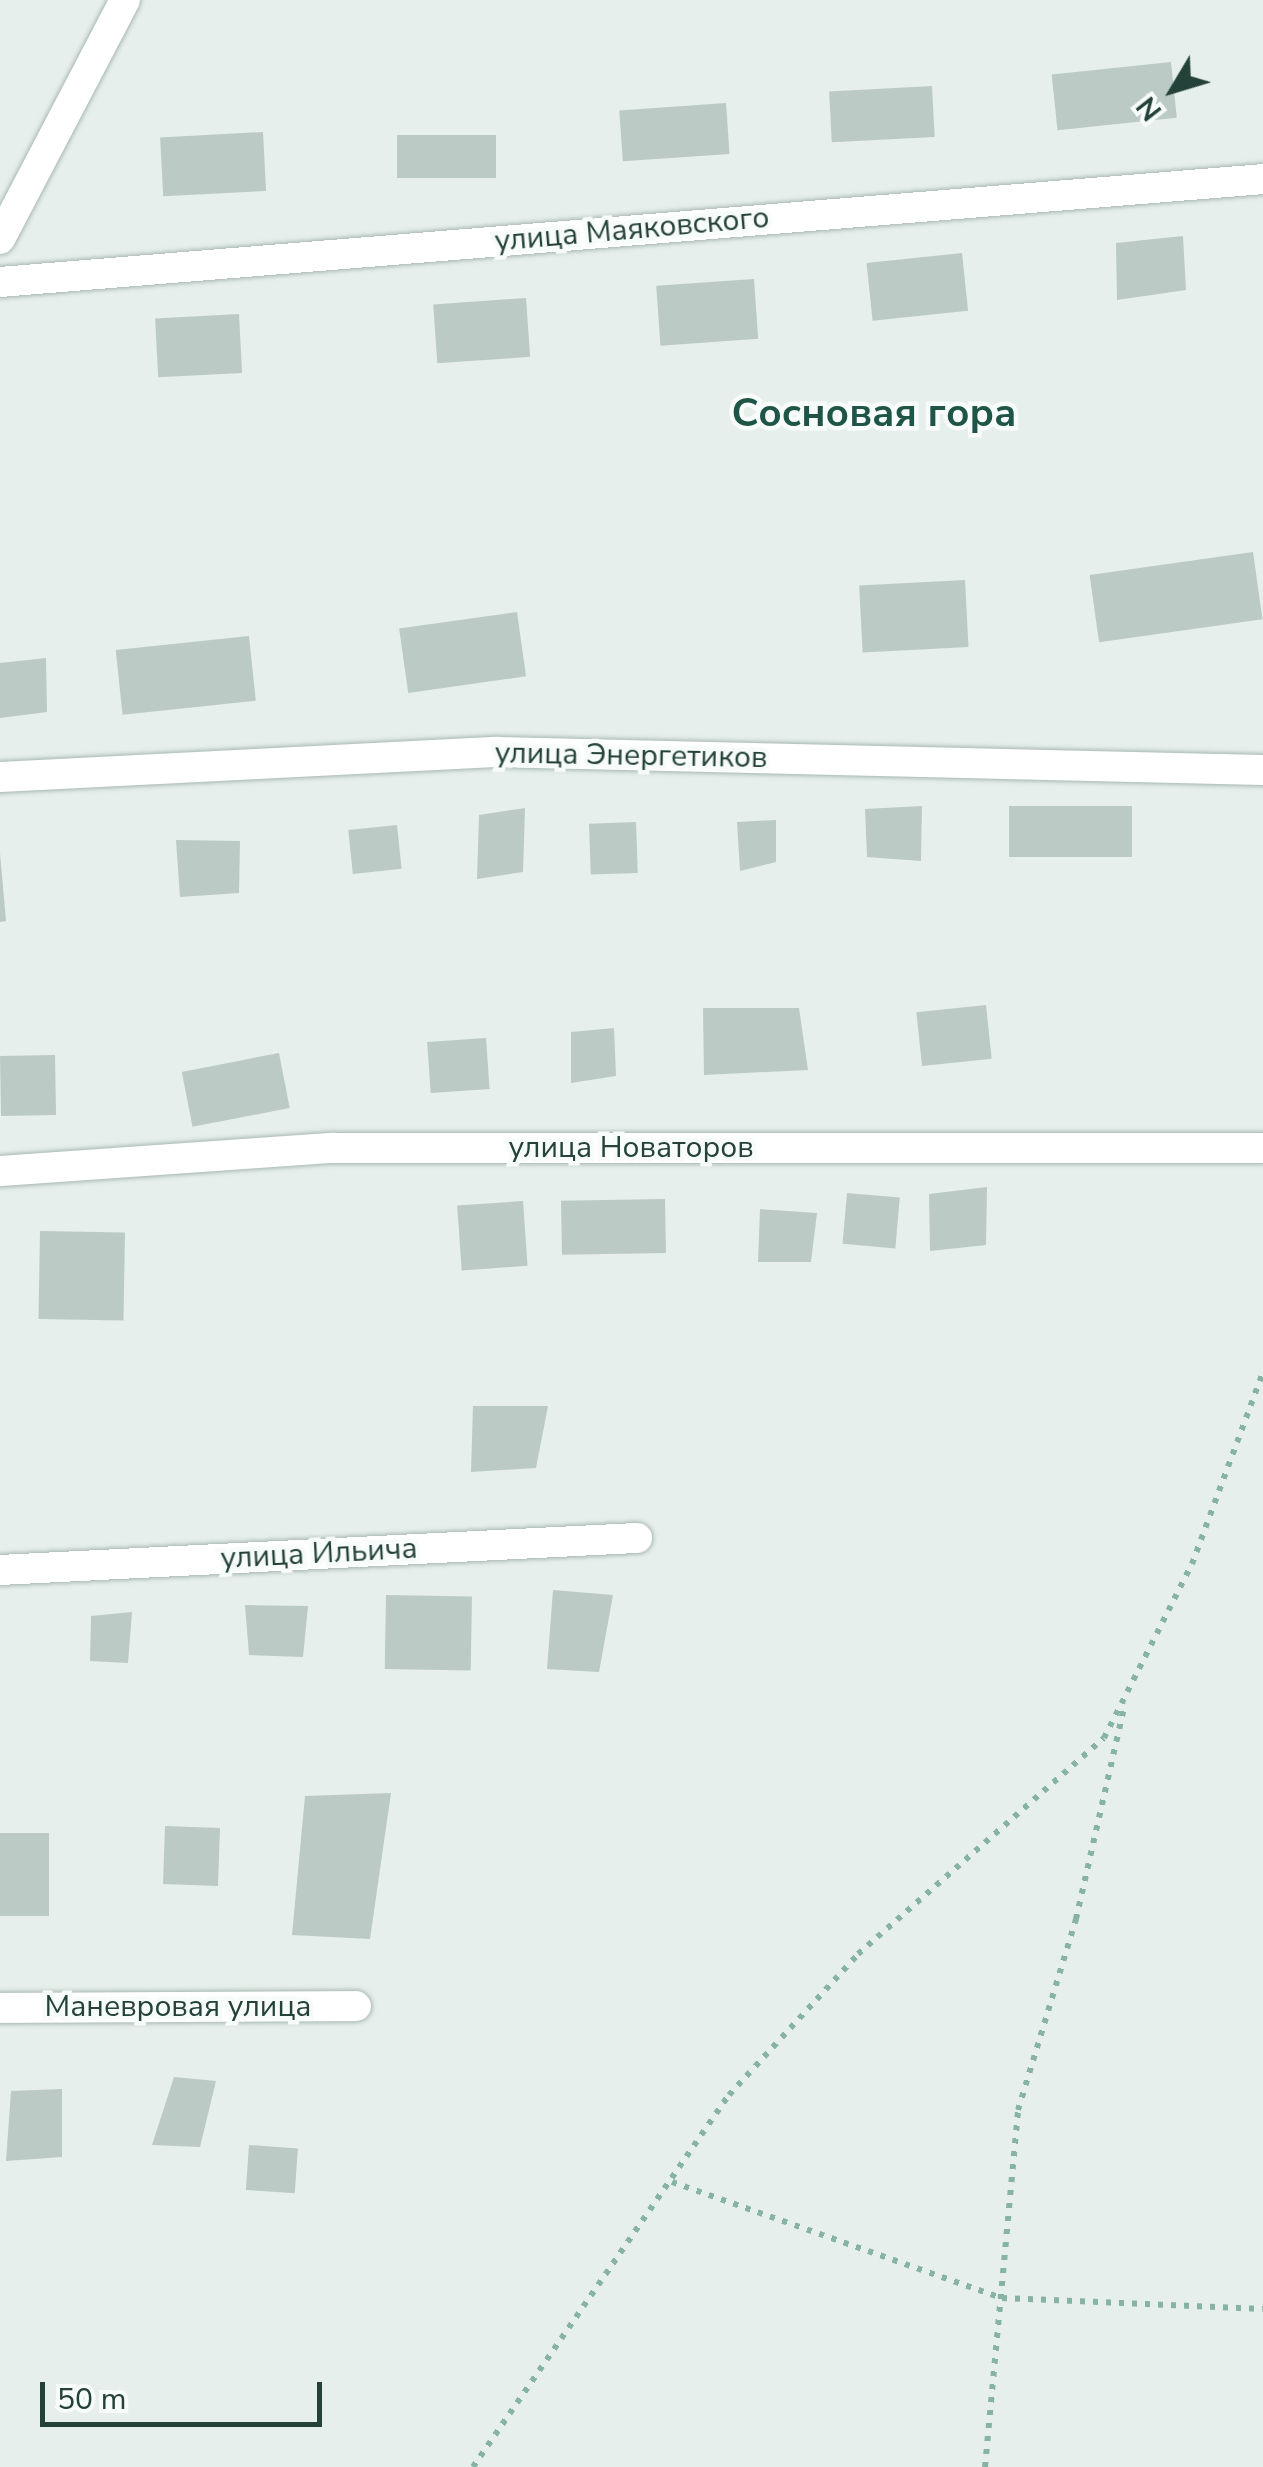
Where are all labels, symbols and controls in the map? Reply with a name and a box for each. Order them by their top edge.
north arrow [1123,40,1223,140]
text: N [1128,89,1171,128]
street label: улица Маяковского [493,200,771,260]
district label: Сосновая гора [732,389,1016,437]
street label: улица Энергетиков [494,736,768,776]
street label: улица Новаторов [508,1130,754,1166]
street label: улица Ильича [220,1531,418,1577]
street label: Маневровая улица [45,1989,311,2025]
scale bar [45,2362,328,2424]
text: 50 m [57,2379,126,2420]

